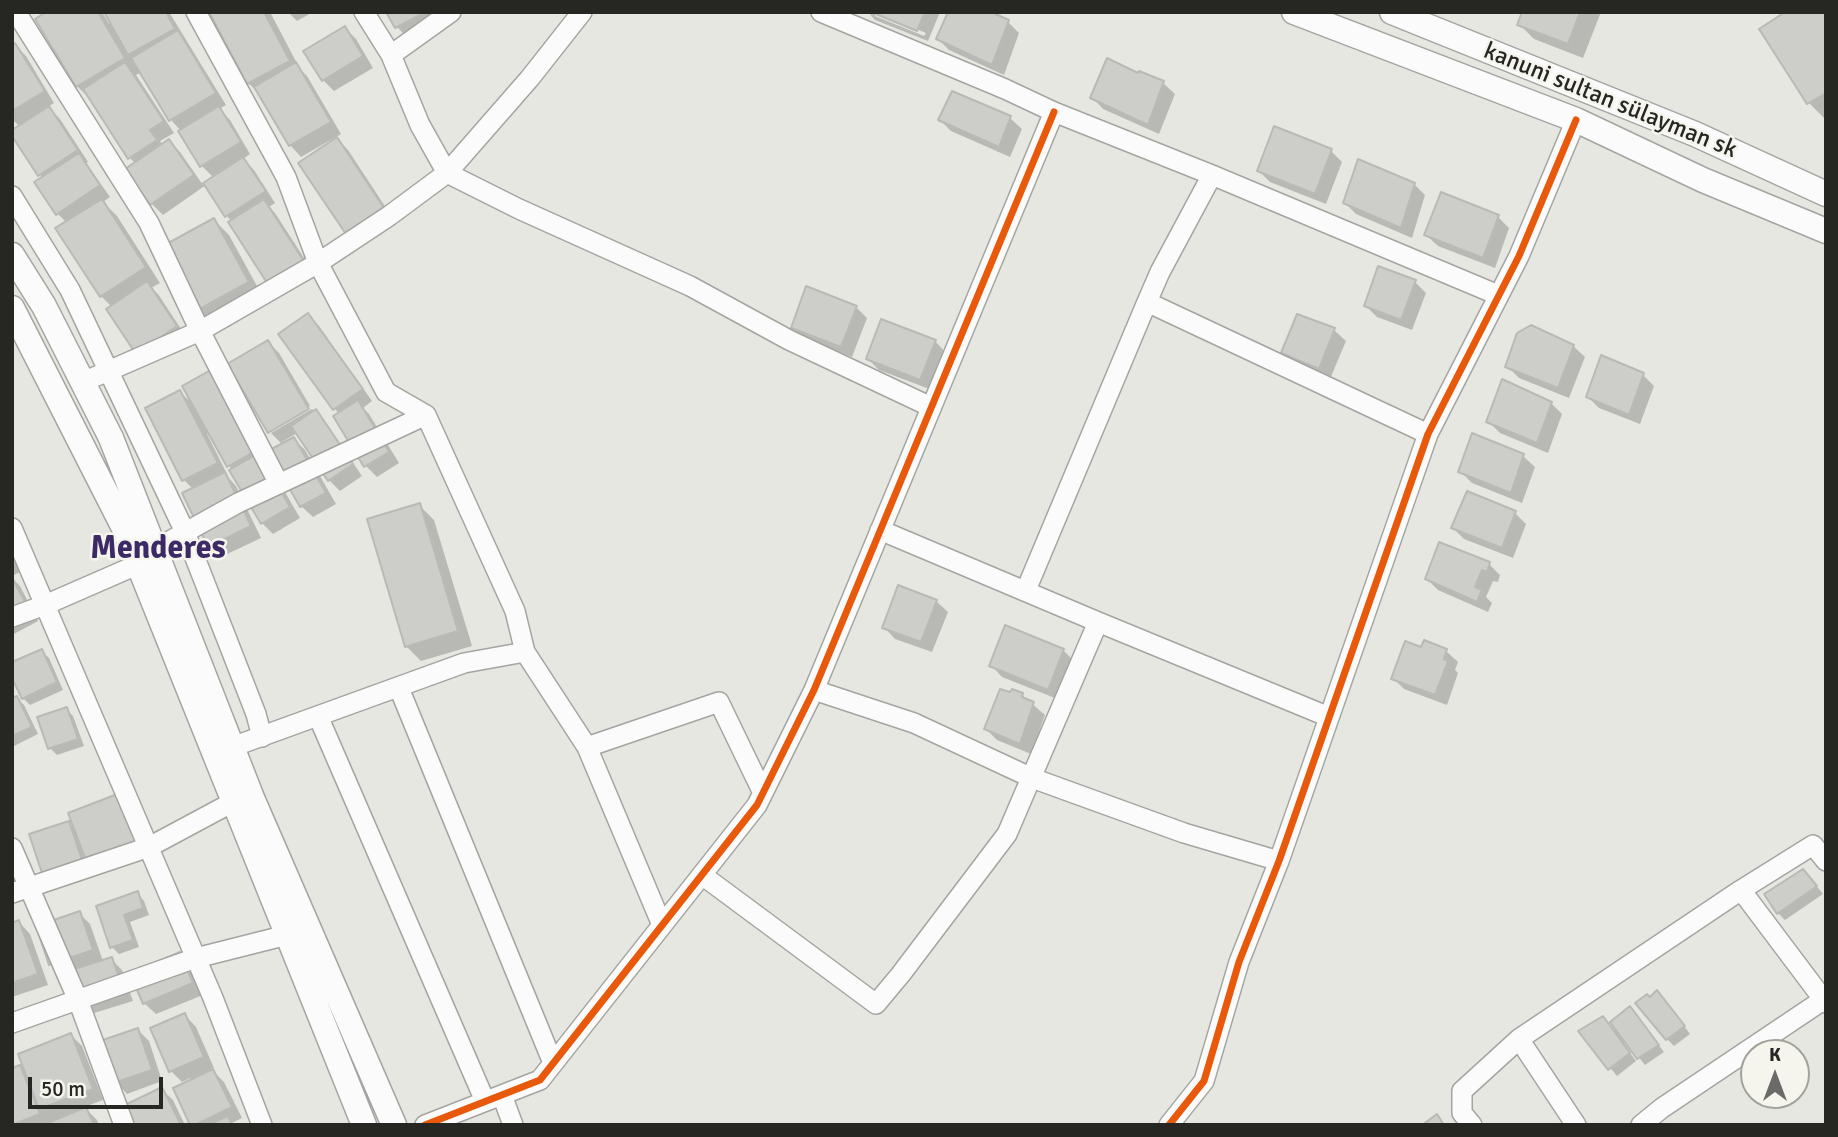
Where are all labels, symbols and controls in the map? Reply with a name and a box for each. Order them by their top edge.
street label: kanuni sultan sülayman sk [1479,37,1741,165]
district label: Menderes [90,531,226,569]
north arrow [1740,1039,1810,1109]
text: K [1769,1043,1781,1067]
scale bar [32,1064,166,1108]
text: 50 m [41,1076,85,1102]

